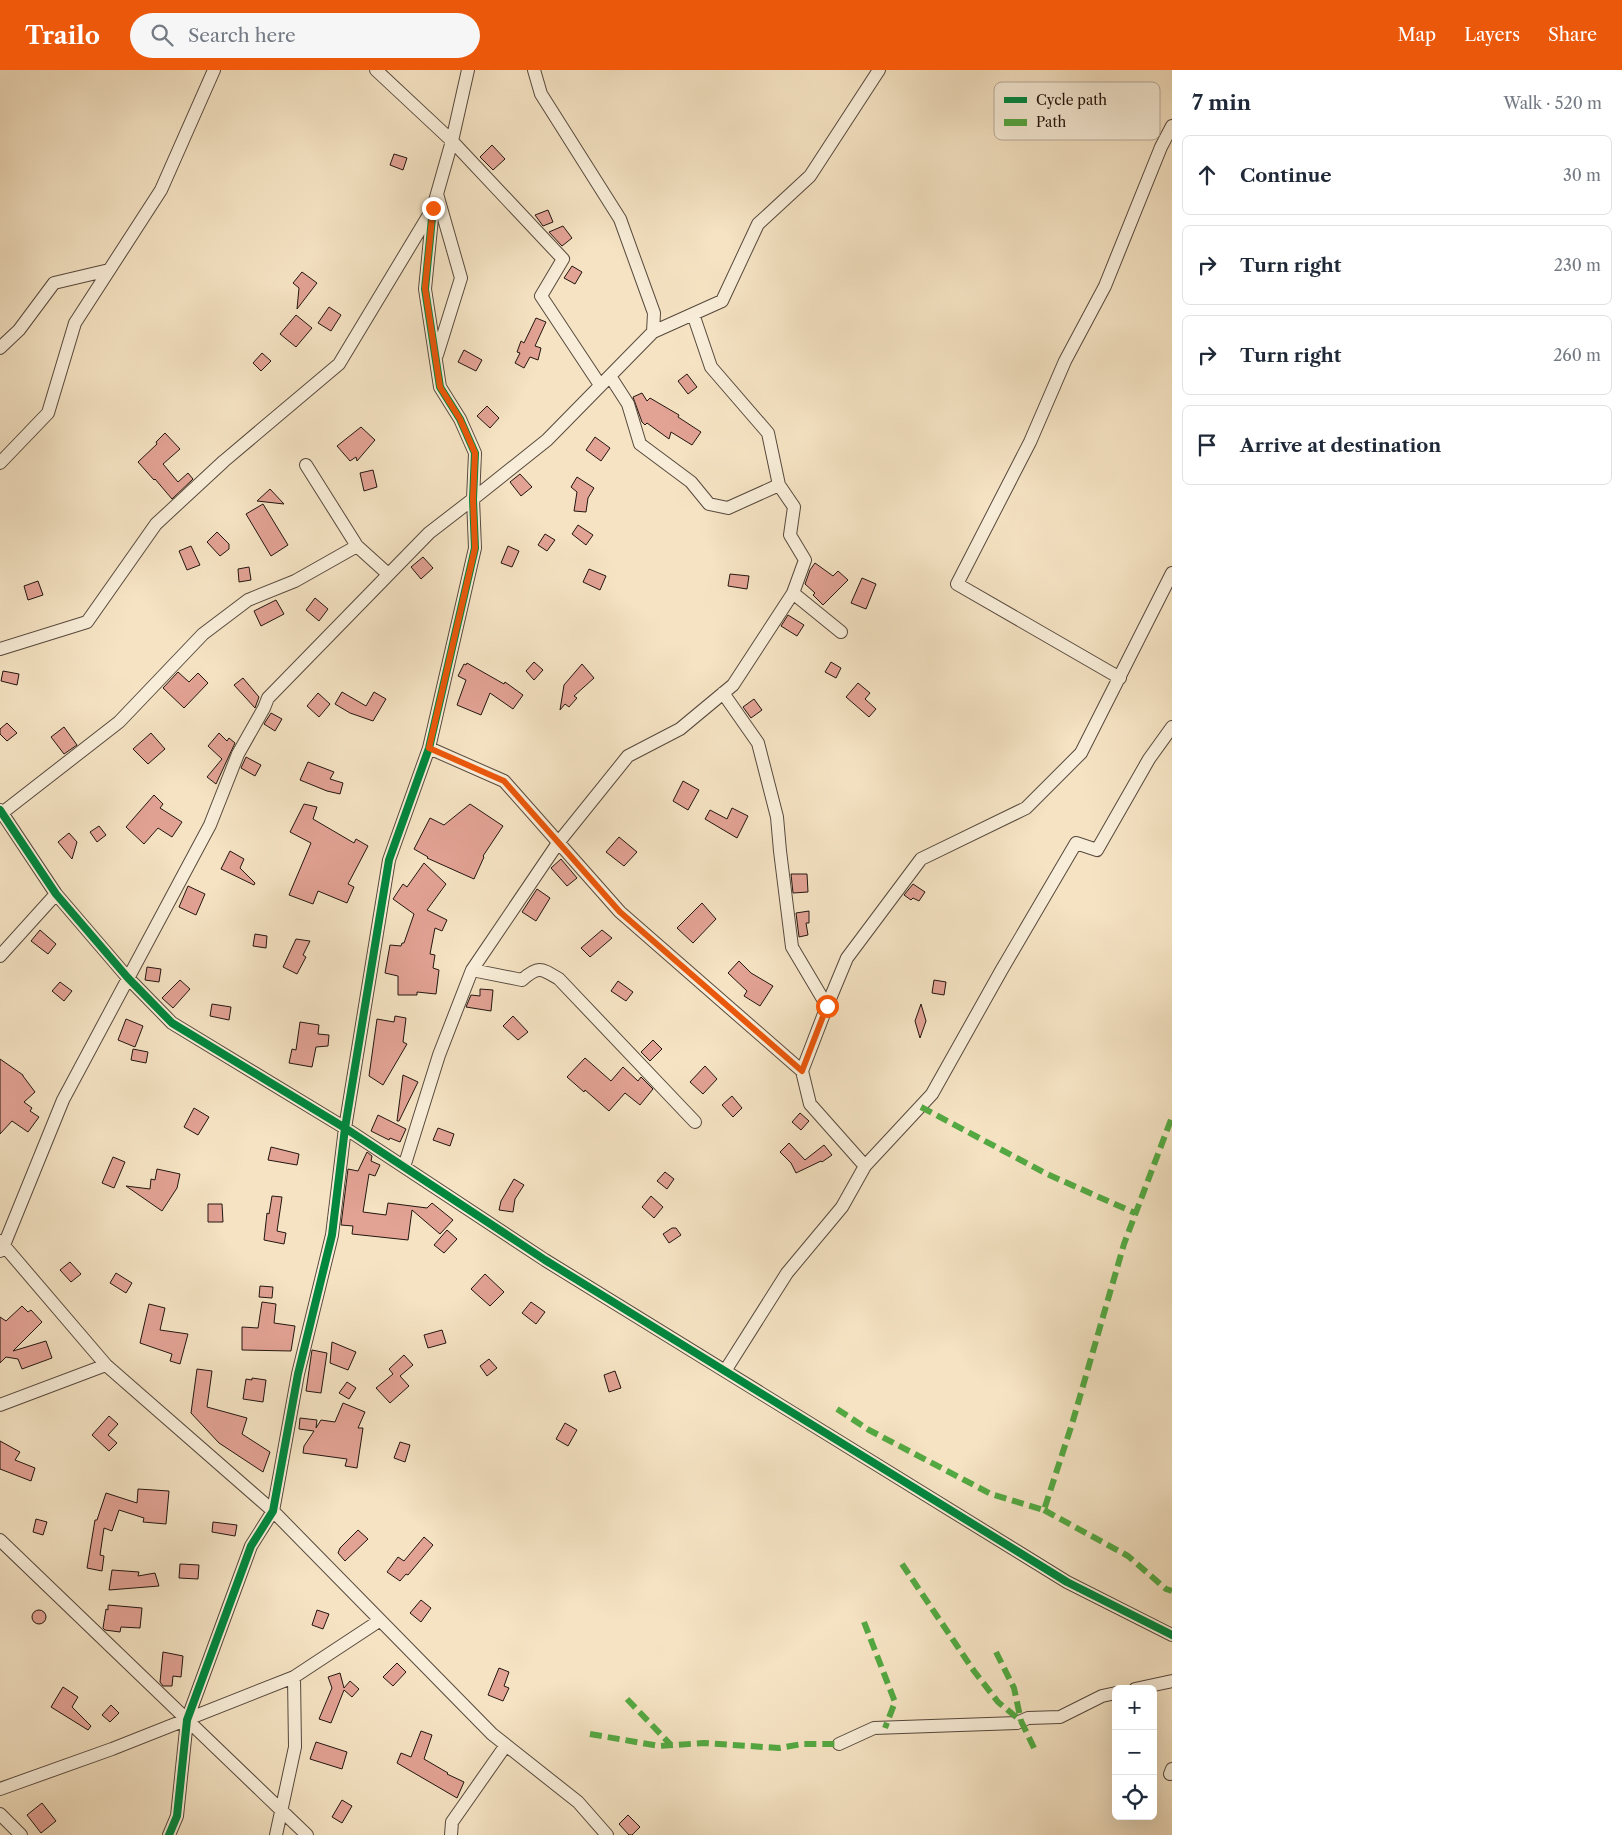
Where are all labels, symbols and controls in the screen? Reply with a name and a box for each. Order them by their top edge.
search box [130,13,480,58]
text: Trailo [25,21,100,50]
icon: search [148,21,176,49]
text: Search here [188,24,296,47]
text: Map [1398,24,1436,46]
text: Layers [1464,24,1520,46]
text: Share [1548,24,1597,46]
legend [994,82,1160,140]
text: 7 min [1192,90,1251,115]
text: Cycle path [1036,91,1107,109]
text: Walk · 520 m [1504,93,1602,113]
text: Path [1036,113,1066,131]
icon: ahead [1193,161,1221,189]
text: Continue [1240,164,1332,187]
text: 30 m [1563,165,1601,185]
route end [422,197,445,220]
icon: right [1193,251,1221,279]
text: Turn right [1240,254,1341,277]
text: 230 m [1554,255,1601,275]
icon: right [1193,341,1221,369]
text: Turn right [1240,344,1341,367]
text: 260 m [1553,345,1601,365]
icon: arrive [1193,431,1221,459]
text: Arrive at destination [1240,434,1441,457]
route start [816,995,839,1018]
map controls [1112,1685,1157,1820]
button: + [1112,1685,1157,1730]
button: − [1112,1730,1157,1775]
button: locate [1112,1775,1157,1820]

